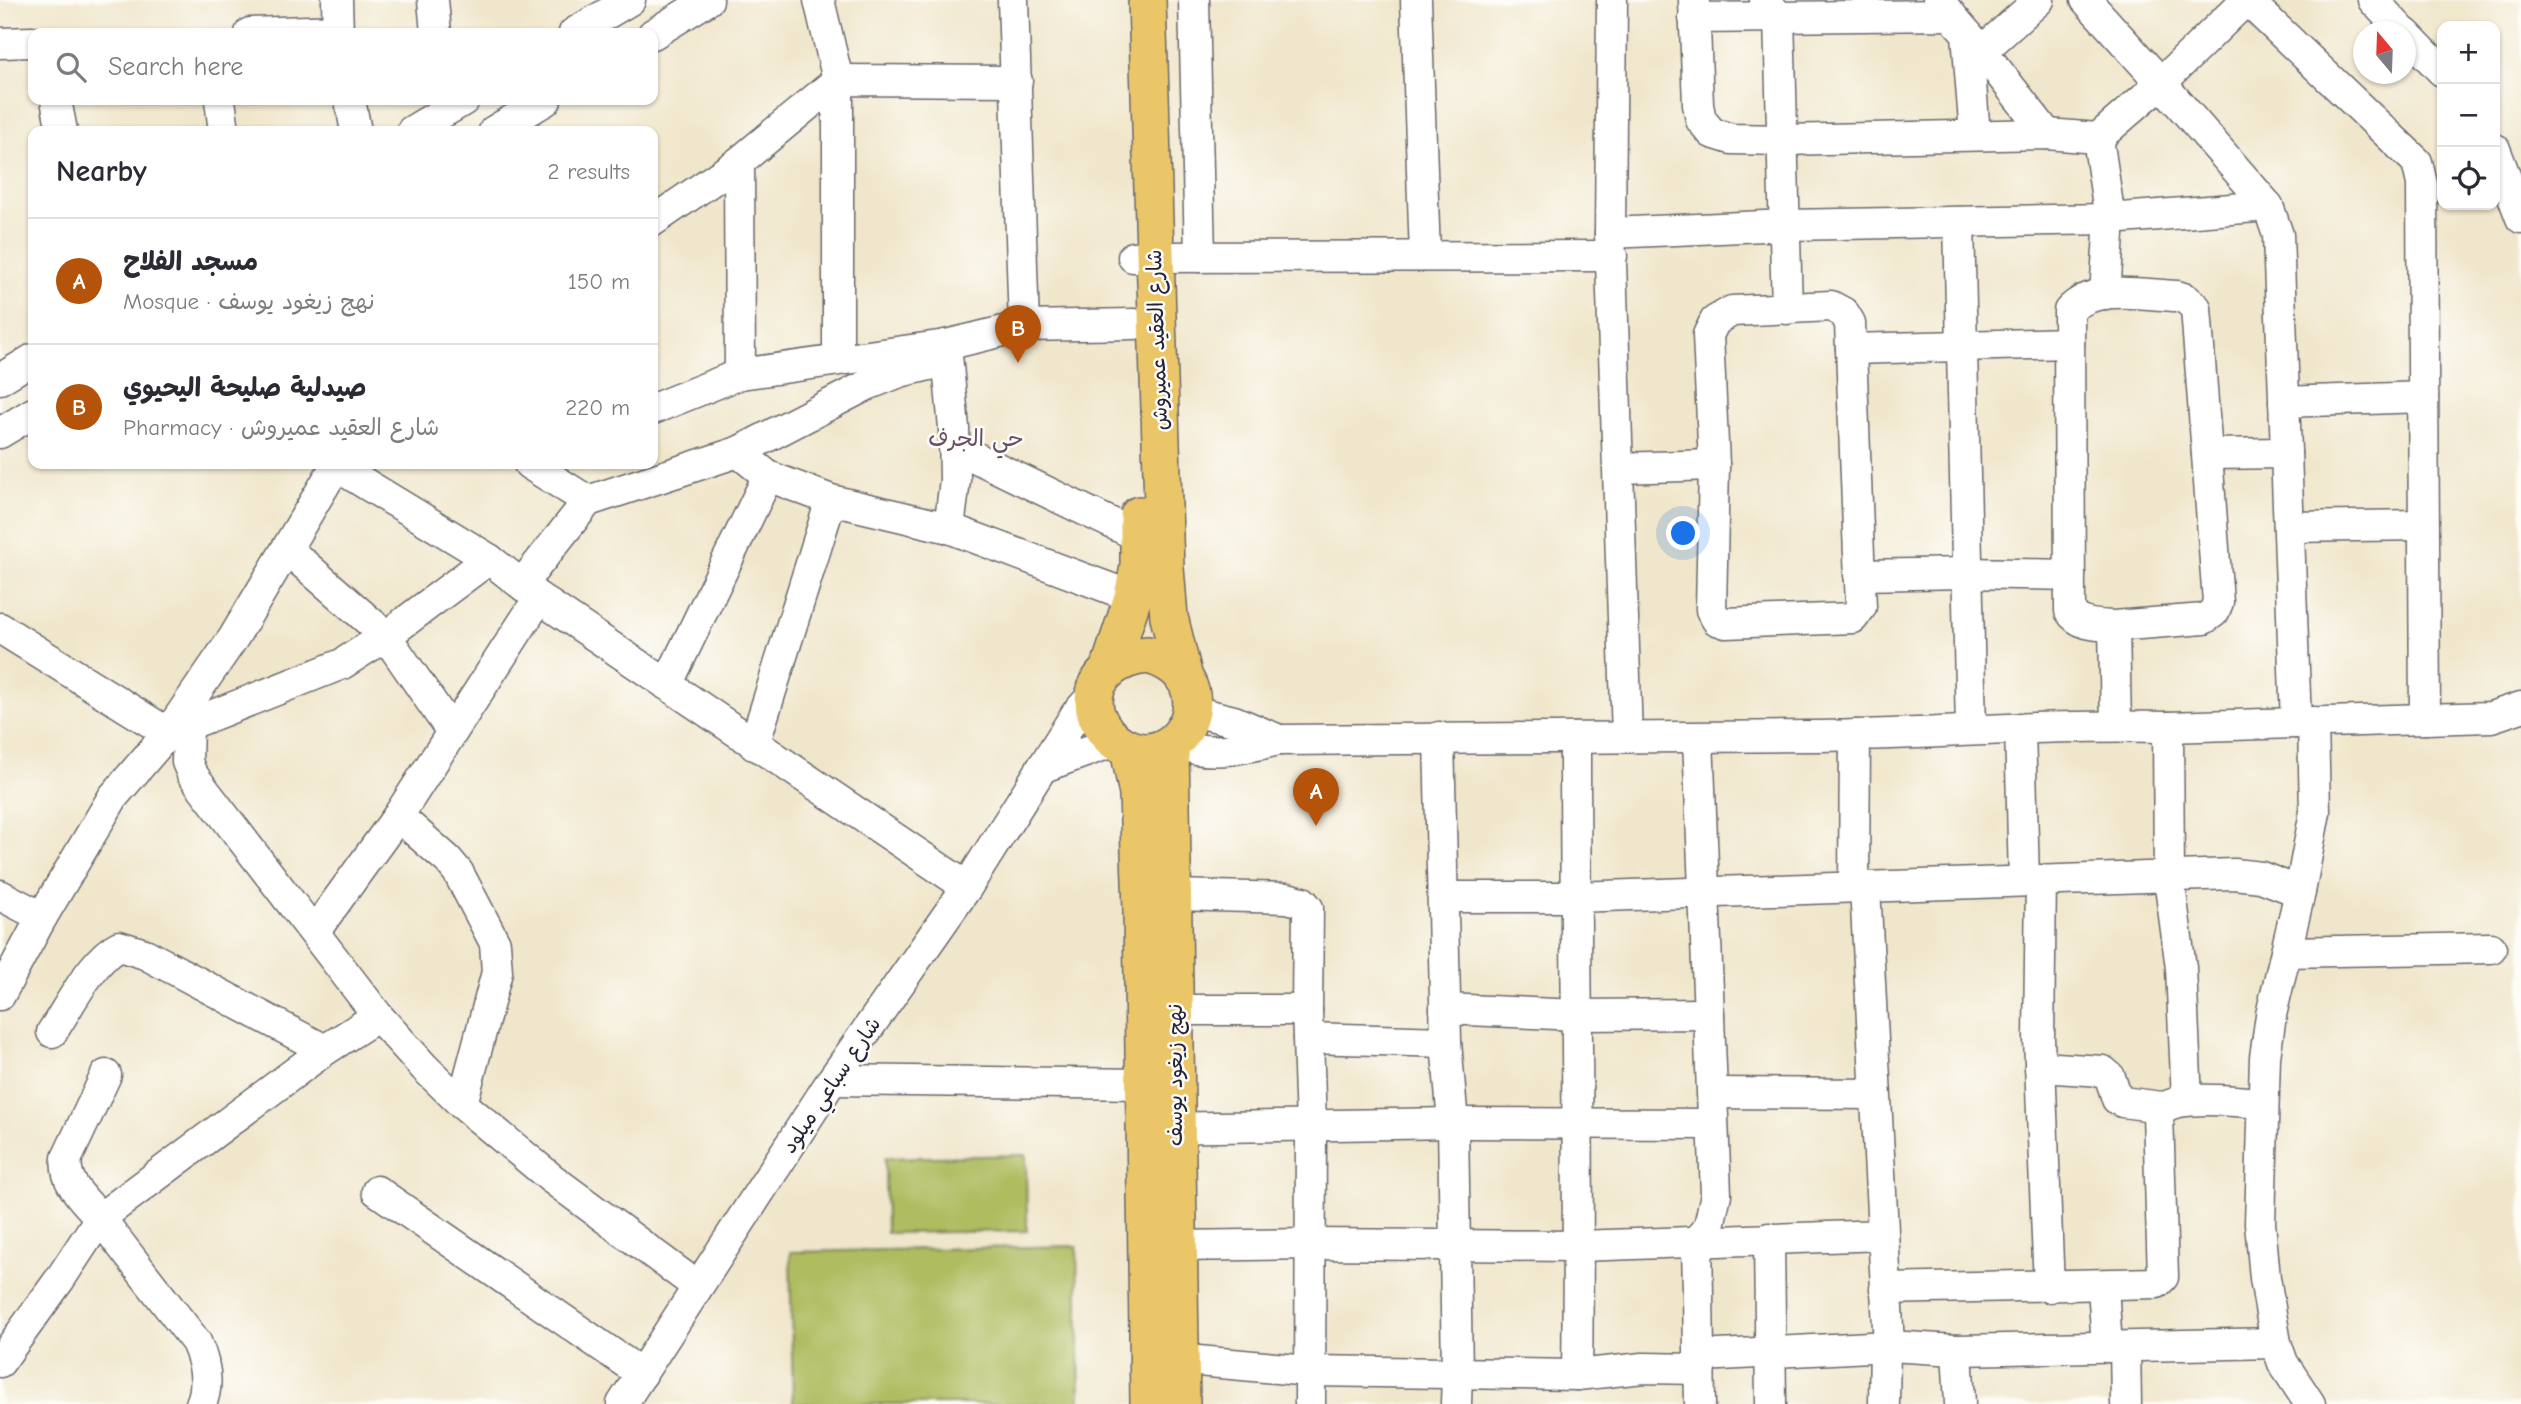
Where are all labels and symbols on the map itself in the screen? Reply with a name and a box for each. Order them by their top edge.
north arrow [2353,21,2416,84]
street label: شارع العقيد عميروش [1142,249,1175,431]
pin: B [995,305,1041,363]
district label: حي الجرف [928,425,1024,459]
your location [1666,516,1700,550]
pin: A [1293,768,1339,826]
street label: نهج زيغود يوسف [1163,1004,1189,1146]
street label: شارع سباعي ميلود [777,1012,891,1162]

